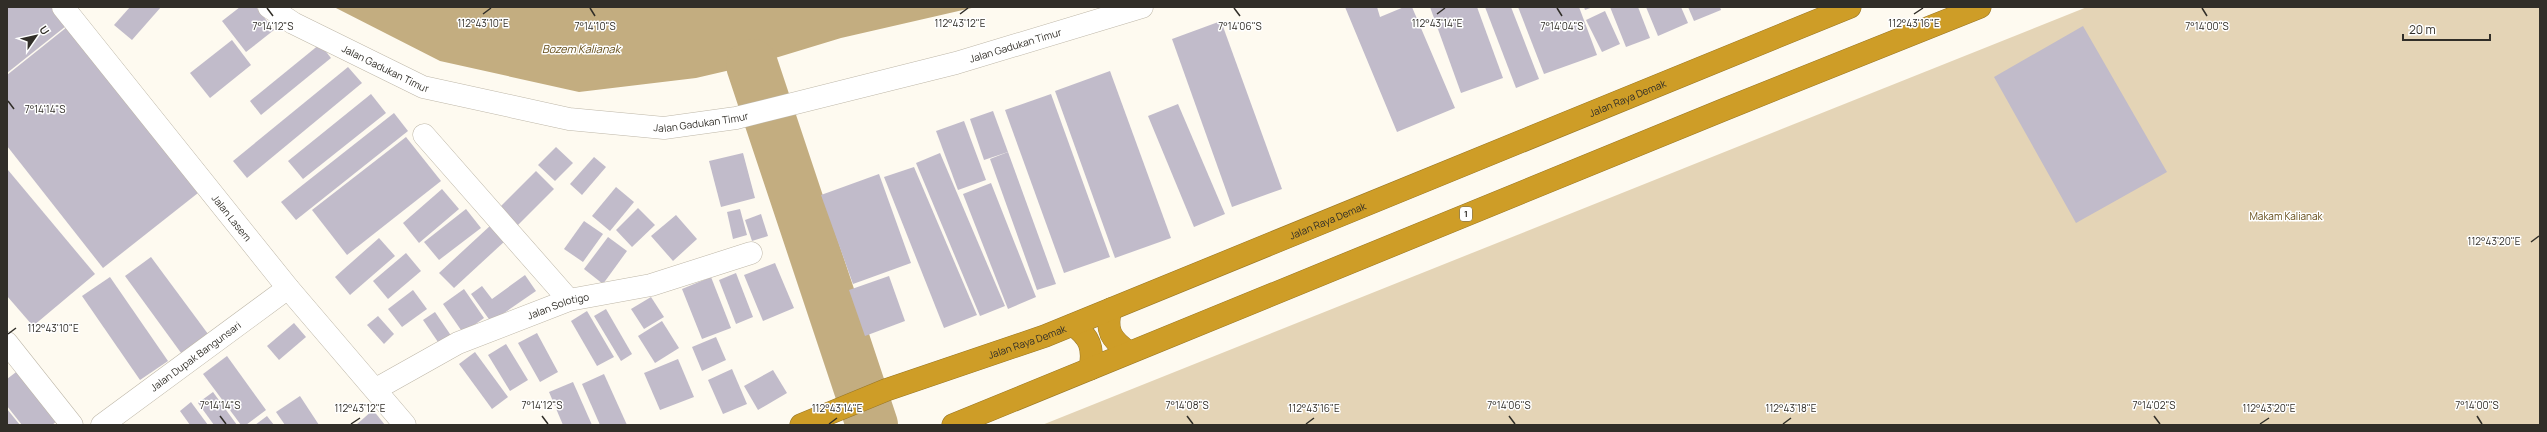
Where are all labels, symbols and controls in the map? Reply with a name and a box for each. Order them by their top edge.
north arrow [16,16,56,56]
text: 112°43'10"E [457,16,509,30]
text: 112°43'12"E [935,16,986,30]
text: 112°43'14"E [1412,16,1463,30]
text: 112°43'16"E [1888,16,1940,30]
scale bar [2403,16,2490,42]
text: 7°14'12"S [253,19,293,33]
text: 7°14'10"S [574,19,616,33]
text: 7°14'06"S [1218,19,1262,33]
text: 7°14'04"S [1541,19,1583,33]
text: 7°14'00"S [2185,19,2229,33]
text: 20 m [2409,21,2436,38]
text: U [36,23,53,38]
street label: Jalan Gadukan Timur [968,25,1063,66]
street label: Jalan Gadukan Timur [340,41,431,95]
water label: Bozem Kalianak [542,41,622,56]
street label: Jalan Raya Demak [1587,76,1669,120]
text: 7°14'14"S [25,102,65,116]
street label: Jalan Gadukan Timur [653,108,750,135]
street label: Jalan Lasem [209,191,255,244]
street label: Jalan Raya Demak [1287,198,1369,242]
road number: 1 [1460,207,1472,221]
park label: Makam Kalianak [2249,209,2324,223]
text: 112°43'20"E [2468,234,2521,248]
street label: Jalan Solotigo [525,289,590,323]
street label: Jalan Dupak Bangunsari [147,318,244,394]
text: 112°43'10"E [27,321,79,335]
street label: Jalan Raya Demak [986,321,1069,362]
text: 7°14'14"S [200,398,240,412]
text: 7°14'12"S [522,398,562,412]
text: 7°14'08"S [1165,398,1209,412]
text: 7°14'06"S [1487,398,1531,412]
text: 7°14'02"S [2132,398,2176,412]
text: 7°14'00"S [2455,398,2499,412]
text: 112°43'12"E [335,401,386,415]
text: 112°43'14"E [812,401,863,415]
text: 112°43'16"E [1288,401,1340,415]
text: 112°43'18"E [1766,401,1817,415]
text: 112°43'20"E [2243,401,2296,415]

